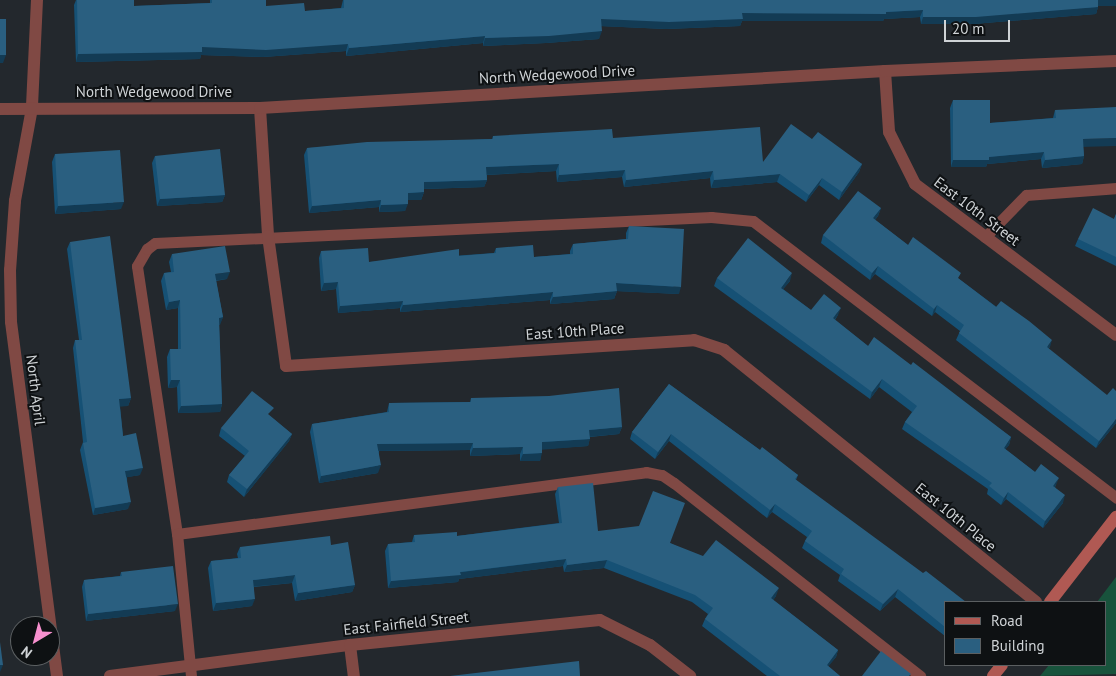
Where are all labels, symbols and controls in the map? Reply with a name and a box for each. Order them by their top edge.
scale bar [946,10,1012,42]
text: 20 m [952,19,985,38]
street label: North Wedgewood Drive [478,61,636,87]
street label: North Wedgewood Drive [76,83,232,101]
street label: East 10th Street [931,173,1023,249]
street label: East 10th Place [525,319,625,343]
street label: North April [23,353,49,427]
street label: East 10th Place [912,479,1000,555]
legend [944,601,1106,666]
street label: East Fairfield Street [343,607,469,639]
text: Road [991,611,1023,630]
north arrow [10,616,60,666]
text: Building [991,636,1045,655]
text: N [17,642,36,662]

